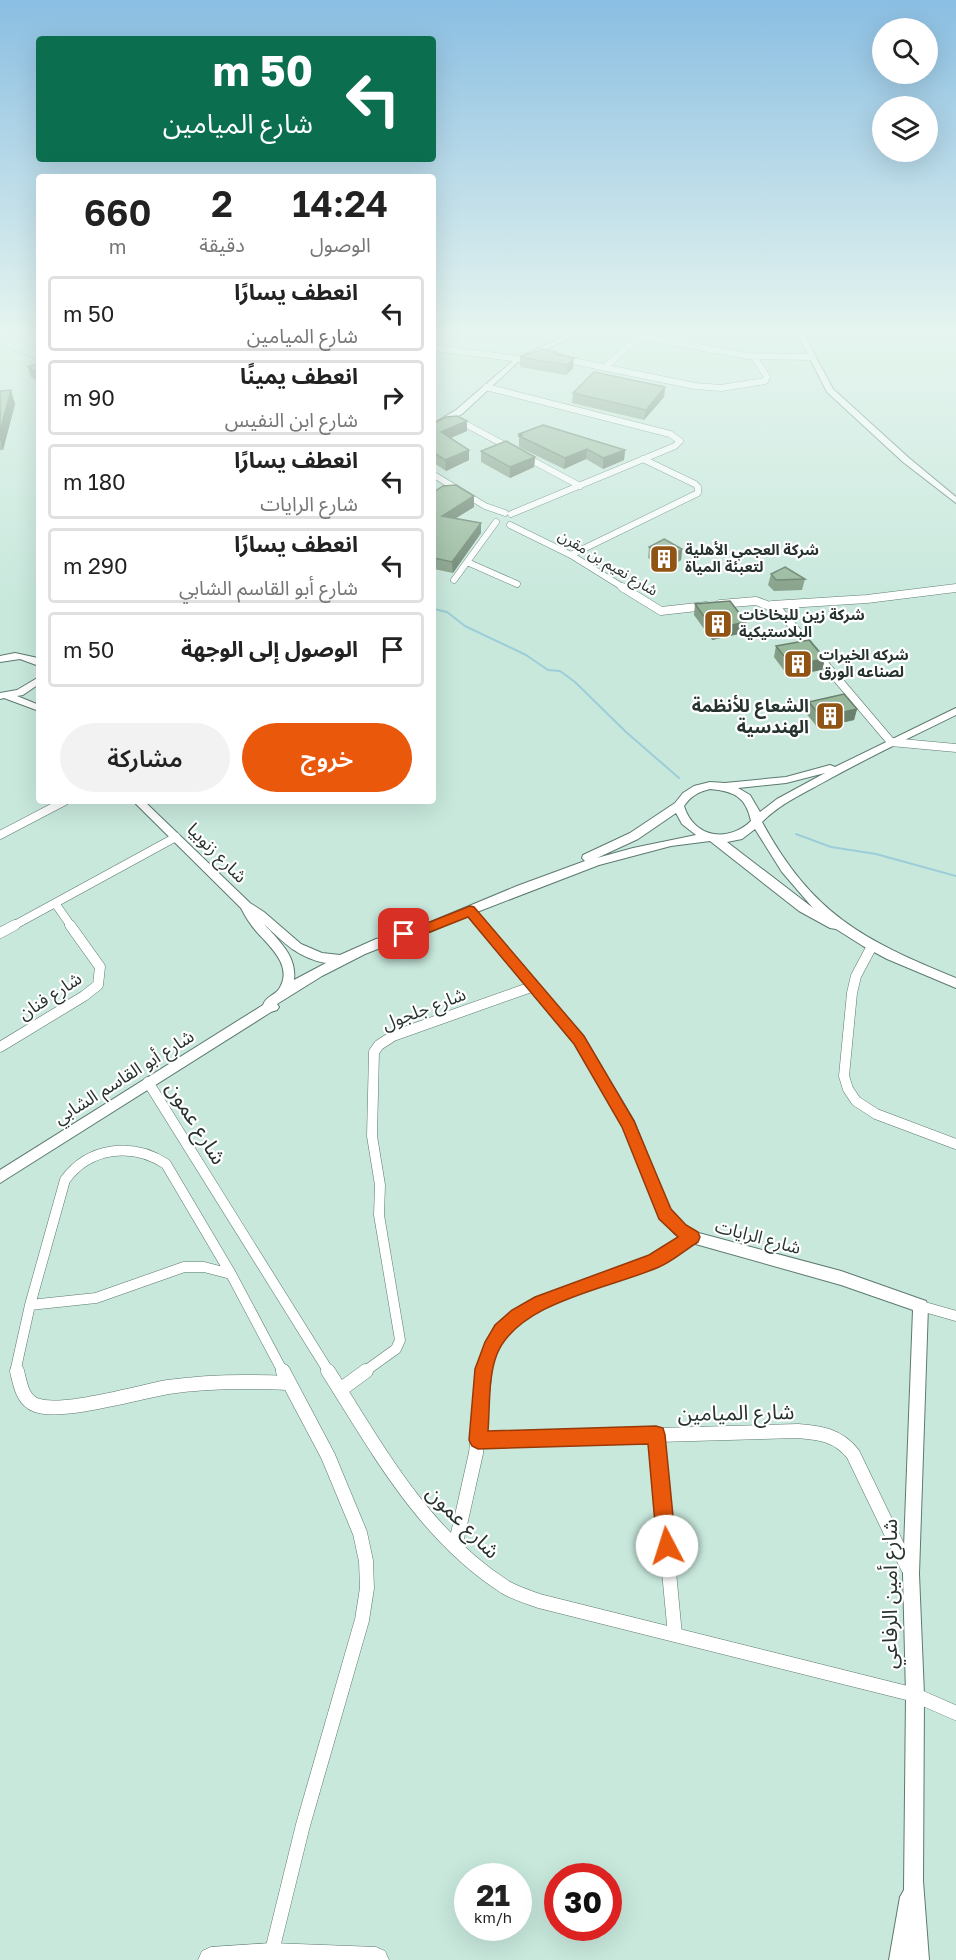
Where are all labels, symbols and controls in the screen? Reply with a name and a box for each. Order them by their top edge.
map controls [872,18,938,162]
button: search [872,18,938,84]
text: 50 m [213,45,313,95]
icon: left [334,60,412,138]
button: layers [872,96,938,162]
text: شارع الميامين [163,107,313,139]
text: 2 [211,182,233,225]
text: 14:24 [292,182,388,225]
text: 660 [84,191,152,234]
text: دقيقة [199,232,245,256]
text: الوصول [310,232,371,256]
text: m [109,234,126,258]
text: انعطف يسارًا [234,278,358,305]
icon: left [376,297,409,330]
text: 50 m [63,300,114,327]
text: شارع الميامين [247,323,358,347]
text: انعطف يمينًا [240,362,358,389]
icon: right [376,381,409,414]
text: 90 m [63,384,115,411]
text: شارع ابن النفيس [225,407,358,431]
text: انعطف يسارًا [234,446,358,473]
icon: left [376,465,409,498]
text: 180 m [63,468,126,495]
text: شارع الرايات [260,491,358,515]
street label: شارع نعيم بن مقرن [553,525,662,602]
text: انعطف يسارًا [234,530,358,557]
place label: شركة العجمي الأهلية لتعبئة المياة [685,540,819,575]
building icon: شركة العجمي الأهلية لتعبئة المياة [648,543,680,575]
icon: left [376,549,409,582]
text: 290 m [63,552,128,579]
text: شارع أبو القاسم الشابي [179,575,358,599]
place label: شركة زين للبخاخات البلاستيكية [739,605,865,640]
building icon: شركة زين للبخاخات البلاستيكية [702,608,734,640]
icon: arrive [376,633,409,666]
text: الوصول إلى الوجهة [181,635,358,662]
text: 50 m [63,636,114,663]
place label: شركه الخيرات لصناعه الورق [819,645,909,681]
building icon: شركه الخيرات لصناعه الورق [782,648,814,680]
place label: الشعاع للأنظمة الهندسية [692,694,809,737]
building icon: الشعاع للأنظمة الهندسية [814,700,846,732]
button: مشاركة [60,723,230,792]
button: خروج [242,723,412,792]
street label: شارع زنوبيا [180,818,252,890]
pin [378,908,429,959]
icon: arrive [387,917,420,950]
street label: شارع فنان [14,966,88,1027]
street label: شارع جلجول [379,982,470,1038]
street label: شارع أبو القاسم الشابي [49,1024,200,1132]
street label: شارع عمون [159,1076,233,1170]
street label: شارع الرايات [712,1214,804,1262]
street label: شارع الميامين [677,1398,795,1429]
street label: شارع عمون [419,1479,506,1566]
position arrow [635,1514,699,1578]
street label: شارع أمين الرفاعي [876,1519,906,1669]
speed limit sign: 30 [544,1863,622,1941]
text: 21 [476,1877,510,1913]
text: km/h [474,1908,512,1926]

